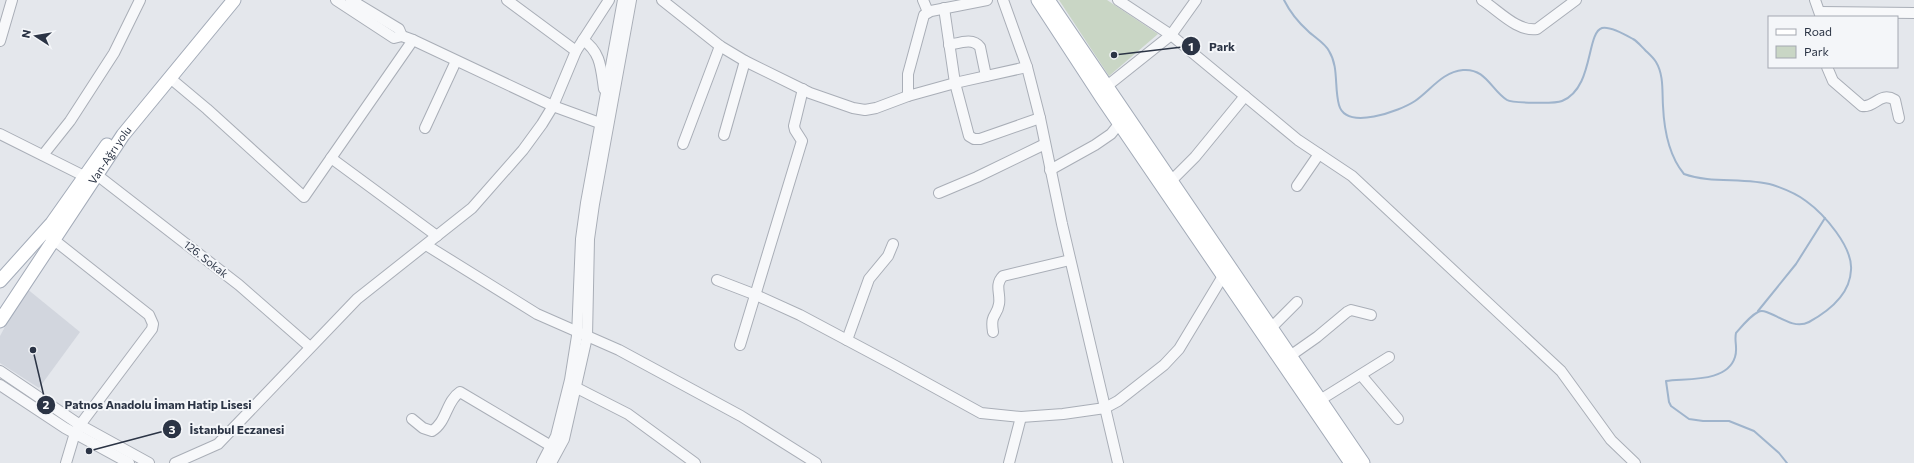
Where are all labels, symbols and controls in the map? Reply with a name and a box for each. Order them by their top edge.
north arrow [16,16,56,56]
legend [1768,16,1898,68]
text: Road [1804,24,1832,38]
text: N [19,28,33,39]
callout: Park [1181,34,1243,58]
text: 1 [1188,39,1194,53]
text: Park [1209,39,1235,53]
text: Park [1804,44,1830,58]
street label: Van-Ağrı yolu [85,123,134,186]
street label: 126. Sokak [182,237,231,280]
callout: Patnos Anadolu İmam Hatip Lisesi [36,393,259,417]
text: 2 [43,397,50,411]
text: Patnos Anadolu İmam Hatip Lisesi [64,397,252,411]
callout: İstanbul Eczanesi [162,417,292,441]
text: 3 [169,422,176,436]
text: İstanbul Eczanesi [190,422,284,436]

